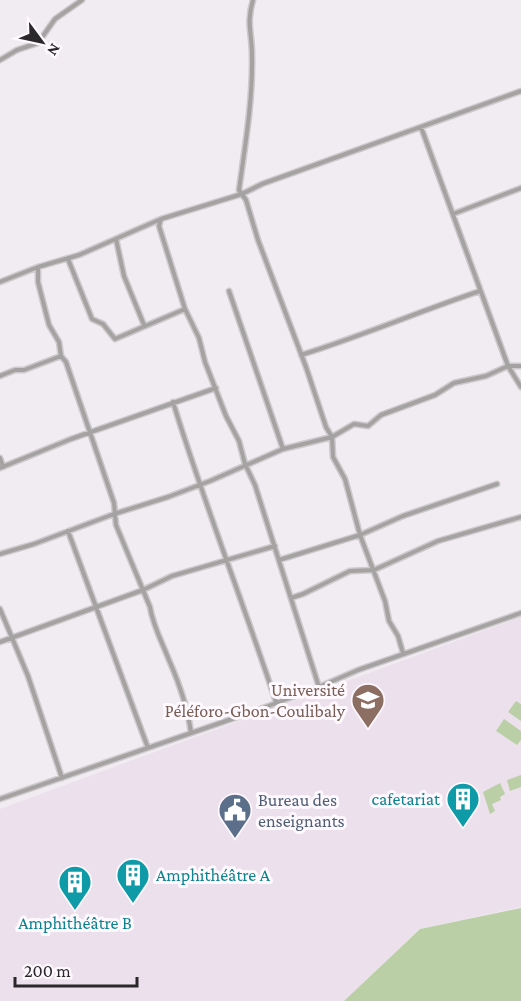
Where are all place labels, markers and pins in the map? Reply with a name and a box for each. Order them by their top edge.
place label: Université Péléforo-Gbon-Coulibaly [165,680,346,721]
school or university icon: Université Péléforo-Gbon-Coulibaly [350,682,386,729]
building icon: cafetariat [445,781,481,828]
place label: cafetariat [371,789,441,809]
place label: Bureau des enseignants [258,790,344,831]
public building icon: Bureau des enseignants [217,792,253,839]
building icon: Amphithéâtre A [115,857,151,904]
building icon: Amphithéâtre B [57,864,93,911]
place label: Amphithéâtre A [156,865,271,885]
place label: Amphithéâtre B [18,913,132,933]

